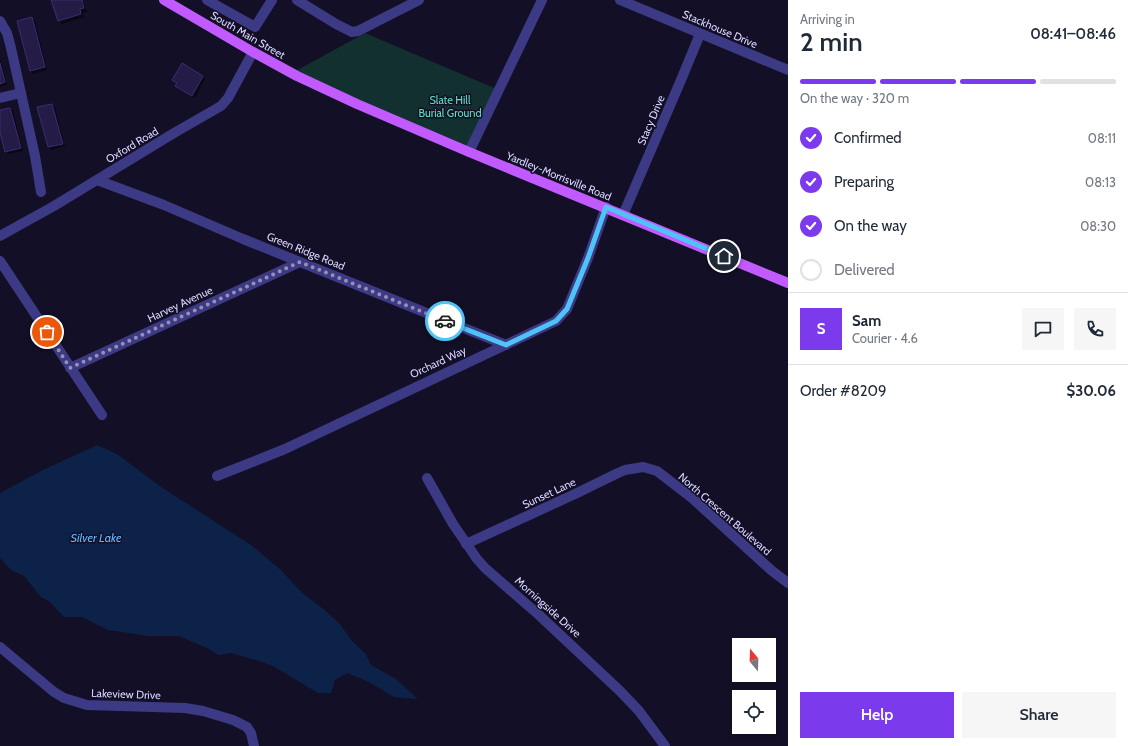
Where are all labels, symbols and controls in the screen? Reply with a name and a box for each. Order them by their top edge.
street label: Stackhouse Drive [680,7,760,51]
street label: South Main Street [208,8,288,62]
text: Arriving in [800,11,855,27]
text: 08:41–08:46 [1030,25,1116,43]
text: 2 min [800,26,863,58]
text: On the way · 320 m [800,90,909,106]
park label: Slate Hill Burial Ground [418,93,482,120]
street label: Stacy Drive [634,93,668,147]
street label: Oxford Road [103,124,161,166]
icon: check [800,127,822,149]
text: Confirmed [834,129,902,147]
text: 08:11 [1088,130,1116,146]
street label: Yardley-Morrisville Road [503,148,614,203]
icon: check [800,171,822,193]
text: Preparing [834,173,894,191]
text: 08:13 [1085,174,1116,190]
icon: check [800,215,822,237]
text: On the way [834,217,907,235]
text: 08:30 [1080,218,1116,234]
street label: Green Ridge Road [265,229,347,273]
pin [707,239,741,273]
icon: home [713,245,735,267]
text: Delivered [834,261,895,279]
street label: Harvey Avenue [145,283,215,325]
courier [425,301,465,341]
button: chat [1022,308,1064,350]
button: phone [1074,308,1116,350]
icon: car [434,310,456,332]
text: Sam [852,312,881,330]
pin [30,315,64,349]
text: S [817,320,825,338]
icon: bag [36,321,58,343]
text: Courier · 4.6 [852,330,918,346]
street label: Orchard Way [408,343,469,381]
text: Order #8209 [800,382,887,400]
text: $30.06 [1067,382,1116,400]
street label: North Crescent Boulevard [676,470,774,558]
street label: Sunset Lane [520,474,578,511]
water label: Silver Lake [70,530,122,545]
street label: Morningside Drive [512,574,584,641]
north arrow [732,638,776,682]
map controls [732,638,776,734]
street label: Lakeview Drive [91,686,161,702]
button: locate [732,690,776,734]
button: Help [800,692,954,738]
button: Share [962,692,1116,738]

